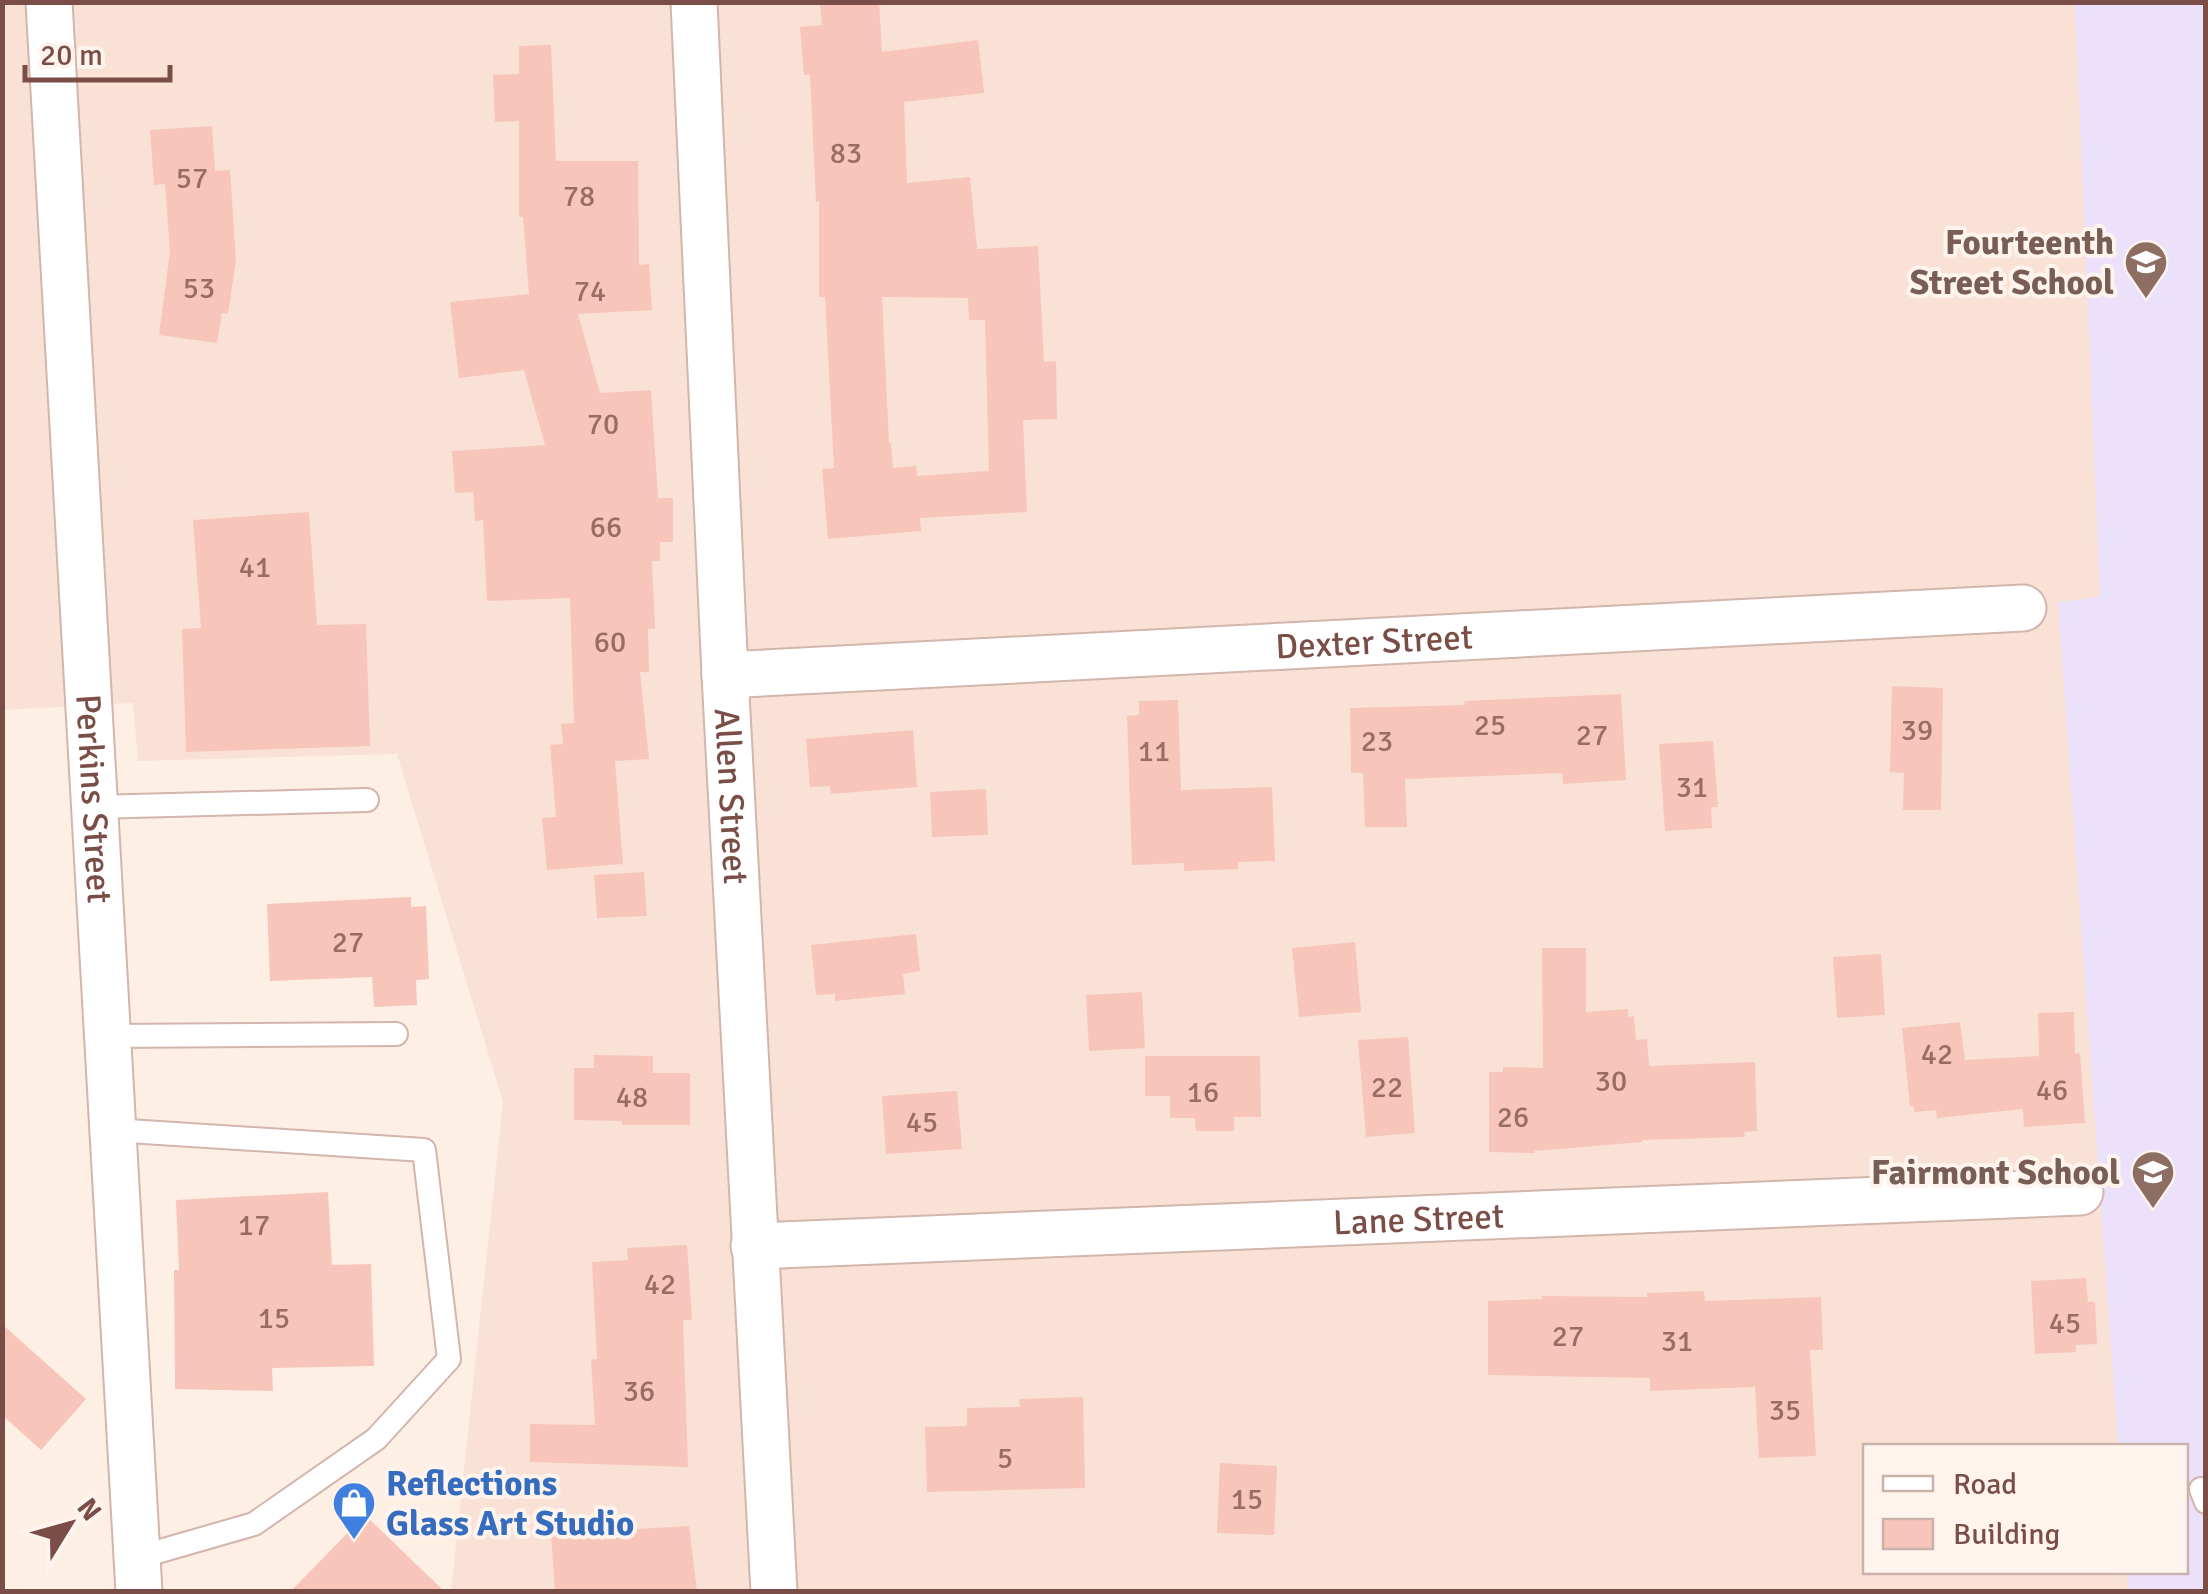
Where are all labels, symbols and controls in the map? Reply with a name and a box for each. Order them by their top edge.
scale bar [25,20,170,82]
text: 20 m [40,37,103,74]
house number: 83 [830,135,862,172]
house number: 57 [176,160,208,197]
house number: 78 [563,178,595,215]
place label: Fourteenth Street School [1910,221,2114,304]
school or university icon: Fourteenth Street School [2123,239,2169,300]
house number: 53 [183,270,215,307]
house number: 74 [574,273,606,310]
house number: 70 [587,406,619,443]
house number: 66 [590,509,622,546]
house number: 41 [239,549,271,586]
street label: Dexter Street [1274,615,1474,668]
house number: 60 [594,624,626,661]
street label: Perkins Street [67,693,121,905]
street label: Allen Street [705,707,758,885]
house number: 25 [1474,707,1506,744]
house number: 39 [1901,712,1933,749]
house number: 27 [1576,717,1608,754]
house number: 23 [1361,723,1393,760]
house number: 11 [1138,733,1170,770]
house number: 31 [1676,769,1708,806]
house number: 27 [332,924,364,961]
house number: 42 [1921,1036,1953,1073]
house number: 30 [1595,1063,1627,1100]
house number: 22 [1371,1069,1403,1106]
house number: 46 [2036,1072,2068,1109]
house number: 16 [1187,1074,1219,1111]
house number: 48 [616,1079,648,1116]
house number: 26 [1497,1099,1529,1136]
house number: 45 [906,1104,938,1141]
school or university icon: Fairmont School [2130,1149,2176,1210]
place label: Fairmont School [1871,1151,2120,1194]
street label: Lane Street [1332,1194,1505,1244]
house number: 17 [238,1207,270,1244]
house number: 42 [644,1266,676,1303]
house number: 15 [258,1300,290,1337]
house number: 45 [2049,1305,2081,1342]
house number: 27 [1552,1318,1584,1355]
house number: 31 [1661,1323,1693,1360]
house number: 36 [623,1373,655,1410]
house number: 35 [1769,1392,1801,1429]
house number: 5 [997,1440,1013,1477]
legend [1863,1444,2188,1574]
place label: Reflections Glass Art Studio [386,1462,634,1545]
text: Road [1953,1466,2017,1503]
north arrow [20,1474,120,1574]
shop icon: Reflections Glass Art Studio [331,1480,377,1541]
house number: 15 [1231,1481,1263,1518]
text: N [70,1492,109,1528]
text: Building [1953,1516,2060,1553]

